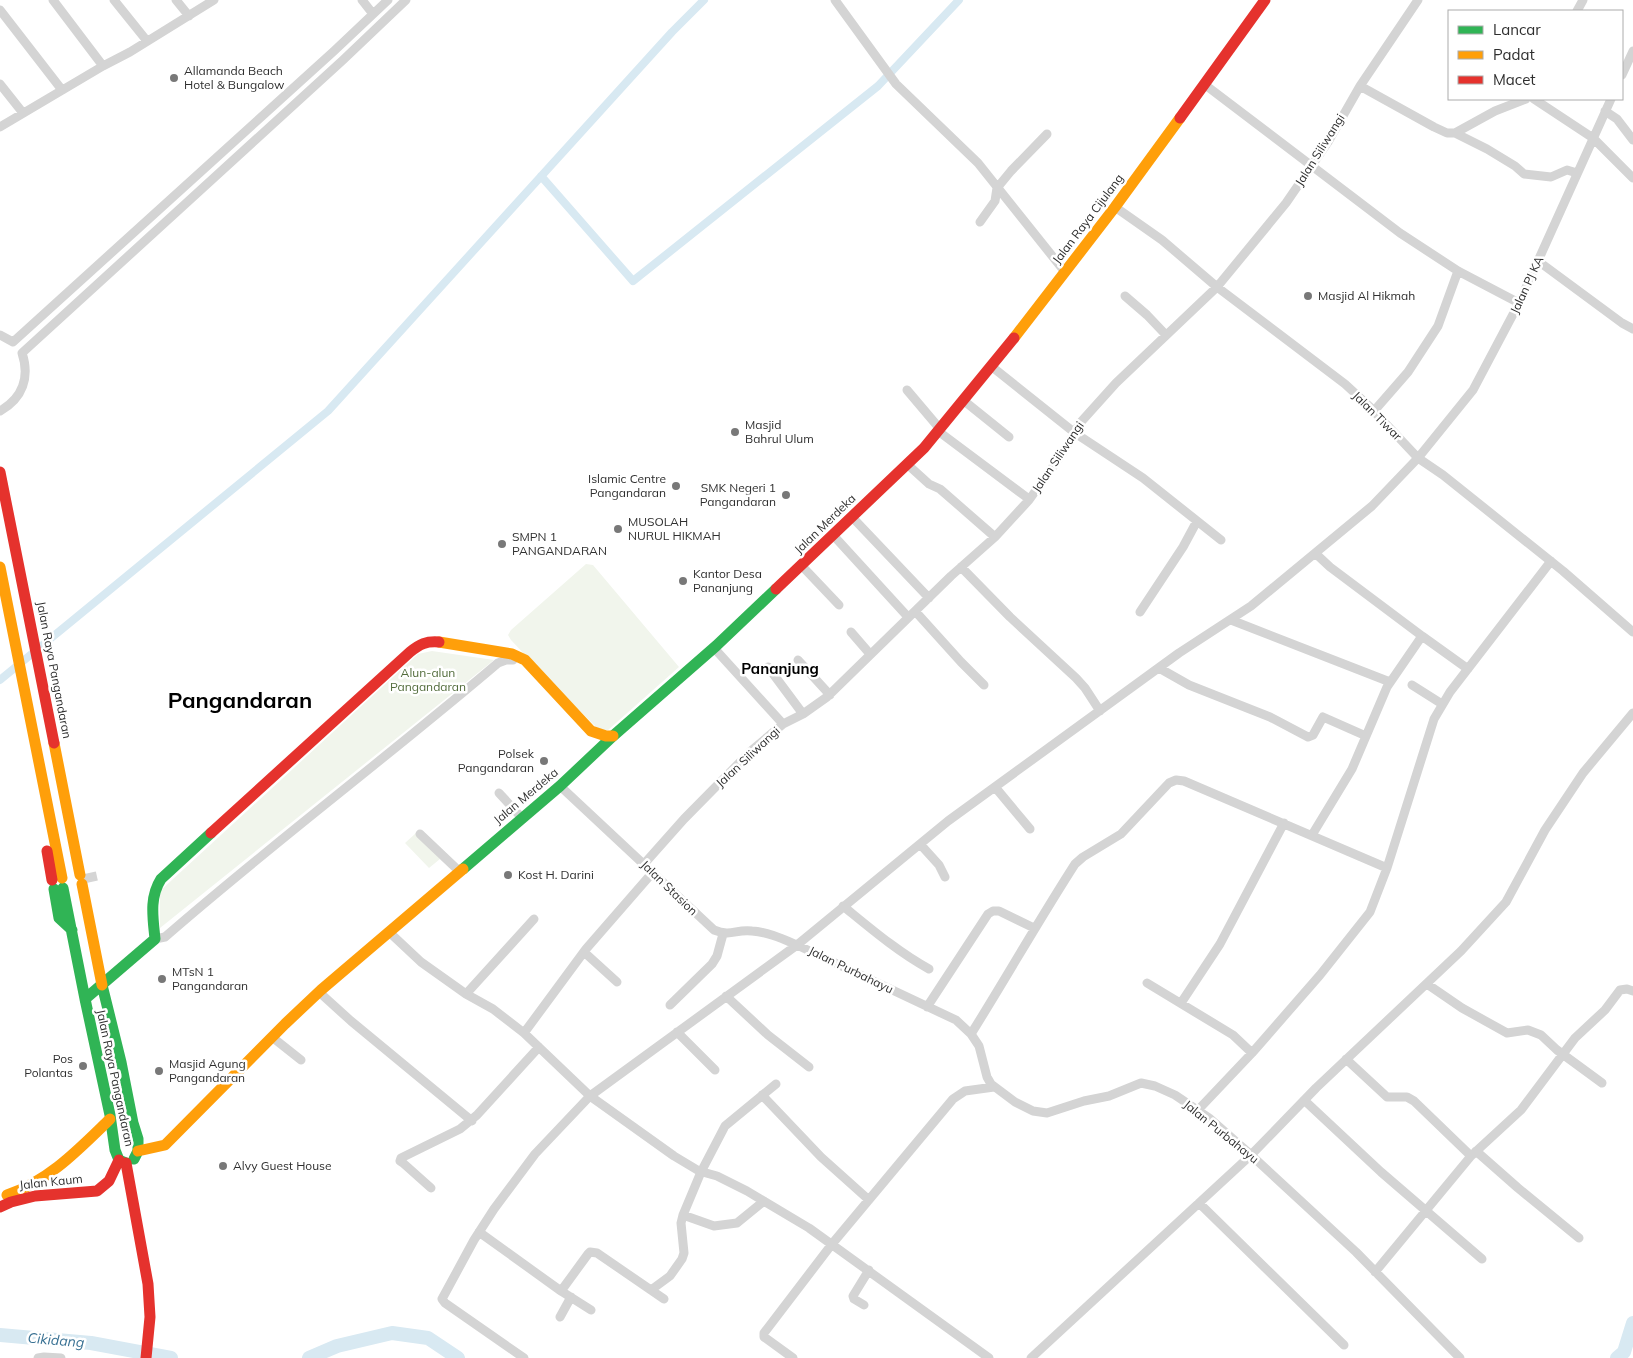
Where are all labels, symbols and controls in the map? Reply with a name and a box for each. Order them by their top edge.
legend [1448,10,1623,100]
text: Lancar [1493,20,1541,39]
text: Padat [1493,45,1535,64]
place label: Allamanda Beach Hotel & Bungalow [184,63,285,92]
text: Macet [1493,70,1536,89]
marker: Allamanda Beach Hotel & Bungalow [168,72,180,84]
street label: Jalan Siliwangi [1291,111,1348,188]
street label: Jalan Raya Cijulang [1049,171,1126,267]
street label: Jalan PJ KA [1507,254,1546,316]
place label: Masjid Al Hikmah [1318,288,1415,303]
marker: Masjid Al Hikmah [1302,290,1314,302]
street label: Jalan Tiwar [1350,388,1406,444]
place label: Masjid Bahrul Ulum [745,417,814,446]
street label: Jalan Siliwangi [1028,418,1087,495]
marker: Masjid Bahrul Ulum [729,426,741,438]
place label: Islamic Centre Pangandaran [588,471,666,500]
marker: Islamic Centre Pangandaran [670,480,682,492]
place label: SMK Negeri 1 Pangandaran [700,480,776,509]
marker: SMK Negeri 1 Pangandaran [780,489,792,501]
street label: Jalan Merdeka [791,491,858,557]
place label: MUSOLAH NURUL HIKMAH [628,514,721,543]
marker: MUSOLAH NURUL HIKMAH [612,523,624,535]
place label: SMPN 1 PANGANDARAN [512,529,607,558]
marker: SMPN 1 PANGANDARAN [496,538,508,550]
place label: Kantor Desa Pananjung [693,566,762,595]
marker: Kantor Desa Pananjung [677,575,689,587]
street label: Jalan Raya Pangandaran [34,600,75,740]
district label: Pananjung [741,659,819,678]
park label: Alun-alun Pangandaran [390,665,466,694]
district label: Pangandaran [168,686,312,714]
street label: Jalan Siliwangi [713,723,783,790]
place label: Polsek Pangandaran [458,746,535,775]
marker: Polsek Pangandaran [538,755,550,767]
street label: Jalan Merdeka [490,764,561,827]
street label: Jalan Stasion [638,857,701,918]
place label: Kost H. Darini [518,867,594,882]
marker: Kost H. Darini [502,869,514,881]
street label: Jalan Purbahayu [806,943,896,997]
place label: MTsN 1 Pangandaran [172,964,248,993]
marker: MTsN 1 Pangandaran [156,973,168,985]
street label: Jalan Raya Pangandaran [94,1008,137,1148]
place label: Pos Polantas [24,1051,73,1080]
place label: Masjid Agung Pangandaran [169,1056,246,1085]
marker: Pos Polantas [77,1060,89,1072]
marker: Masjid Agung Pangandaran [153,1065,165,1077]
street label: Jalan Purbahayu [1181,1097,1262,1166]
place label: Alvy Guest House [233,1158,332,1173]
marker: Alvy Guest House [217,1160,229,1172]
street label: Jalan Kaum [19,1171,83,1192]
water label: Cikidang [27,1329,86,1351]

